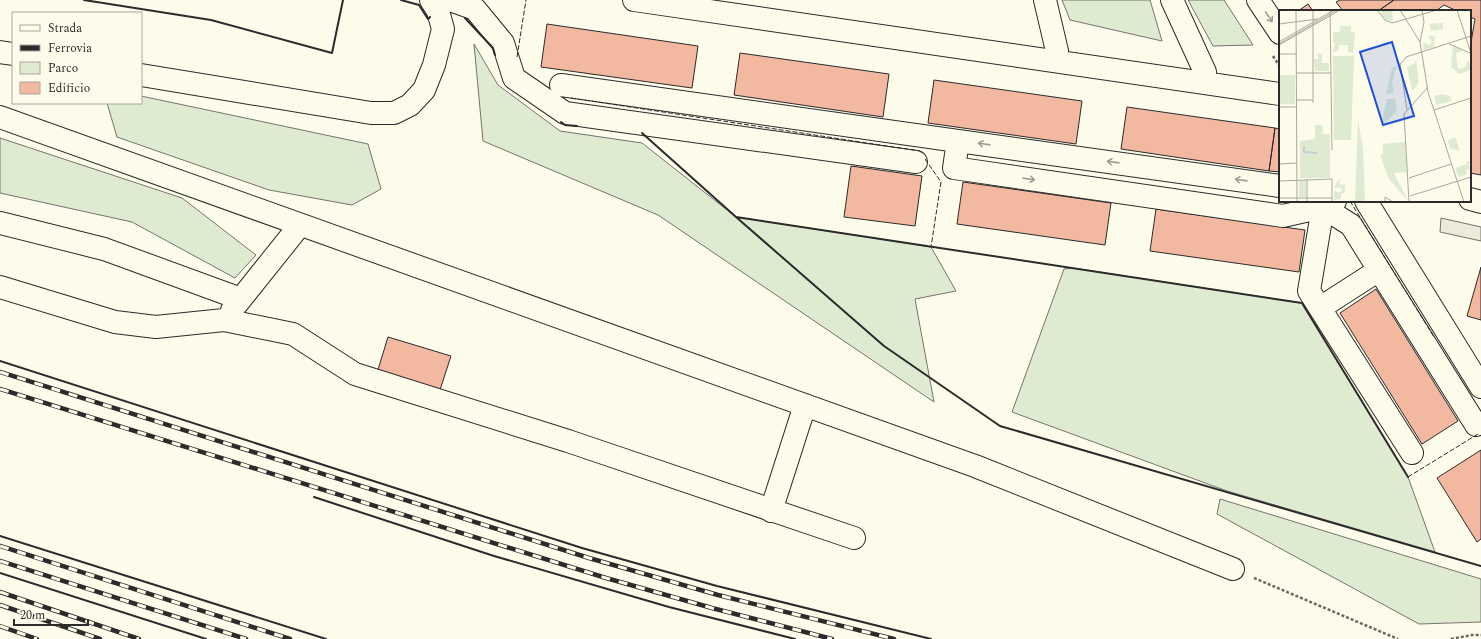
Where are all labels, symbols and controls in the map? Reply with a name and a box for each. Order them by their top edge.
inset map [1279,10,1471,202]
one-way arrow [1265,11,1273,22]
legend [12,12,142,104]
text: Strada [48,19,82,38]
text: Ferrovia [48,39,92,58]
text: Parco [48,59,78,78]
text: Edificio [48,79,90,98]
one-way arrow [978,140,991,148]
one-way arrow [1107,158,1120,166]
one-way arrow [1022,175,1035,183]
one-way arrow [1235,176,1248,184]
scale bar [14,601,88,627]
text: 20 m [20,606,45,625]

